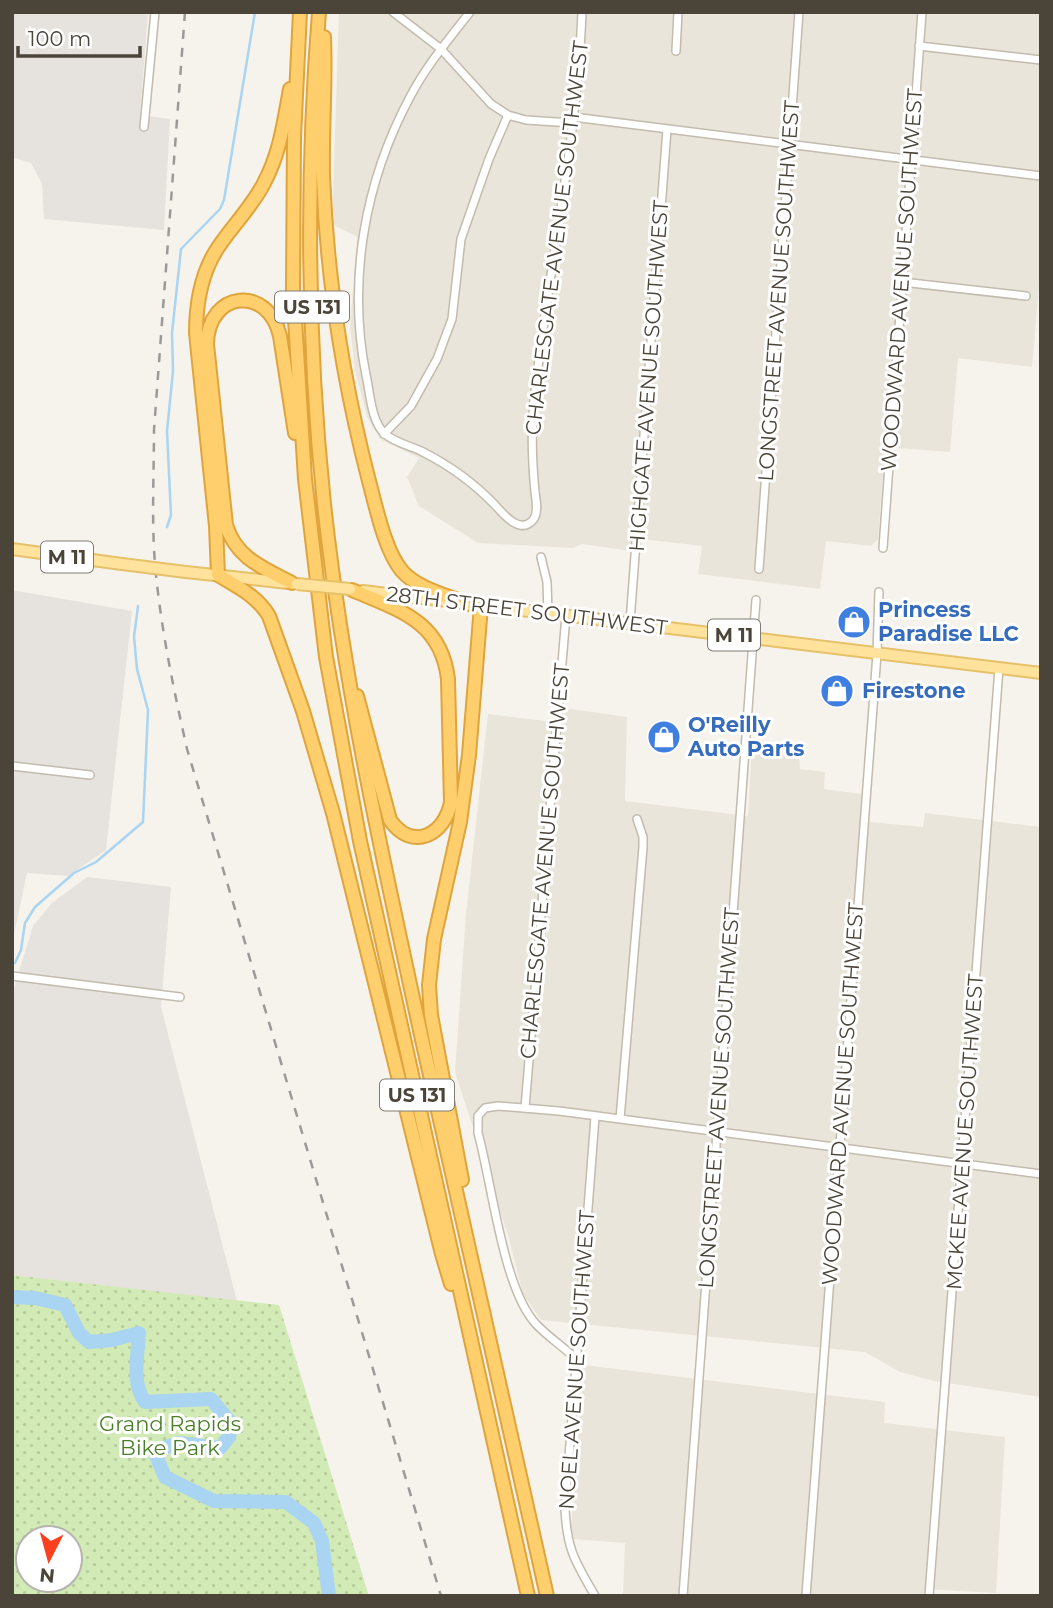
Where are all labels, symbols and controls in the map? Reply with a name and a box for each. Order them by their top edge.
scale bar [18,14,140,58]
text: 100 m [28,26,91,51]
street label: CHARLESGATE AVENUE SOUTHWEST [520,39,593,437]
street label: WOODWARD AVENUE SOUTHWEST [876,87,927,472]
street label: LONGSTREET AVENUE SOUTHWEST [753,100,804,482]
street label: HIGHGATE AVENUE SOUTHWEST [624,199,673,553]
road number: US 131 [275,292,349,322]
road number: M 11 [41,542,93,572]
street label: 28TH STREET SOUTHWEST [385,581,669,640]
place label: Princess Paradise LLC [878,597,1019,646]
shop icon: Princess Paradise LLC [835,603,873,641]
road number: M 11 [708,620,760,650]
street label: CHARLESGATE AVENUE SOUTHWEST [515,662,574,1060]
shop icon: Firestone [818,672,856,710]
place label: Firestone [862,678,965,703]
place label: O'Reilly Auto Parts [687,712,804,761]
shop icon: O'Reilly Auto Parts [645,718,683,756]
street label: WOODWARD AVENUE SOUTHWEST [817,901,868,1286]
street label: LONGSTREET AVENUE SOUTHWEST [693,907,744,1289]
street label: MCKEE AVENUE SOUTHWEST [941,973,988,1291]
road number: US 131 [380,1079,454,1110]
street label: NOEL AVENUE SOUTHWEST [554,1209,599,1511]
park label: Grand Rapids Bike Park [99,1411,241,1460]
north arrow [14,1524,84,1594]
text: N [38,1563,56,1588]

